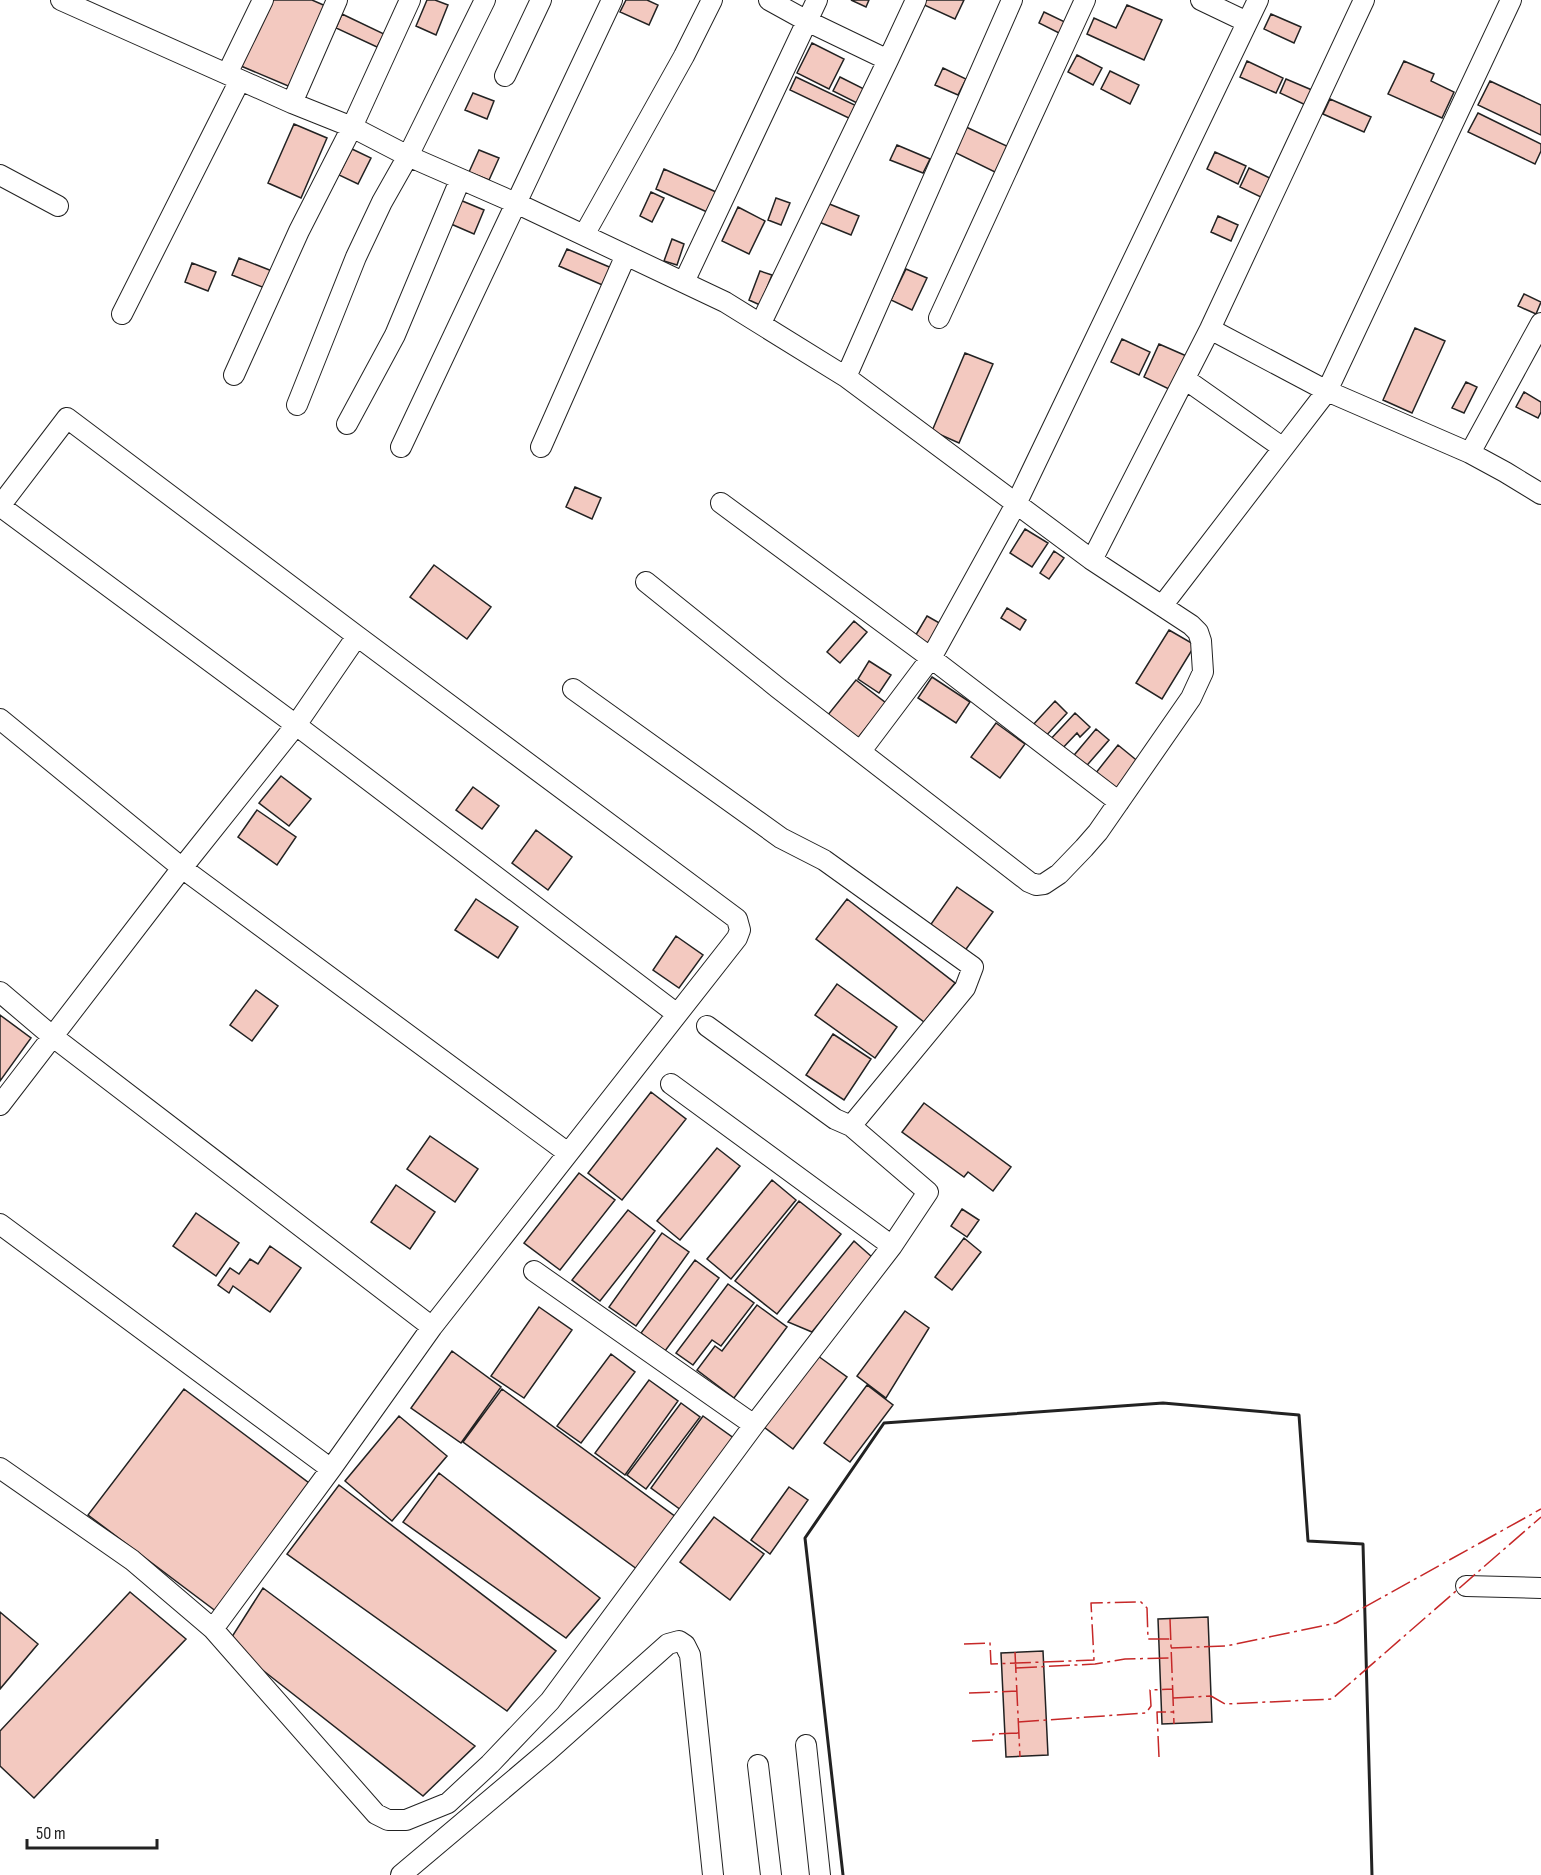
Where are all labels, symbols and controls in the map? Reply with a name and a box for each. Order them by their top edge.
scale bar [27,1812,158,1850]
text: 50 m [36,1823,66,1844]

